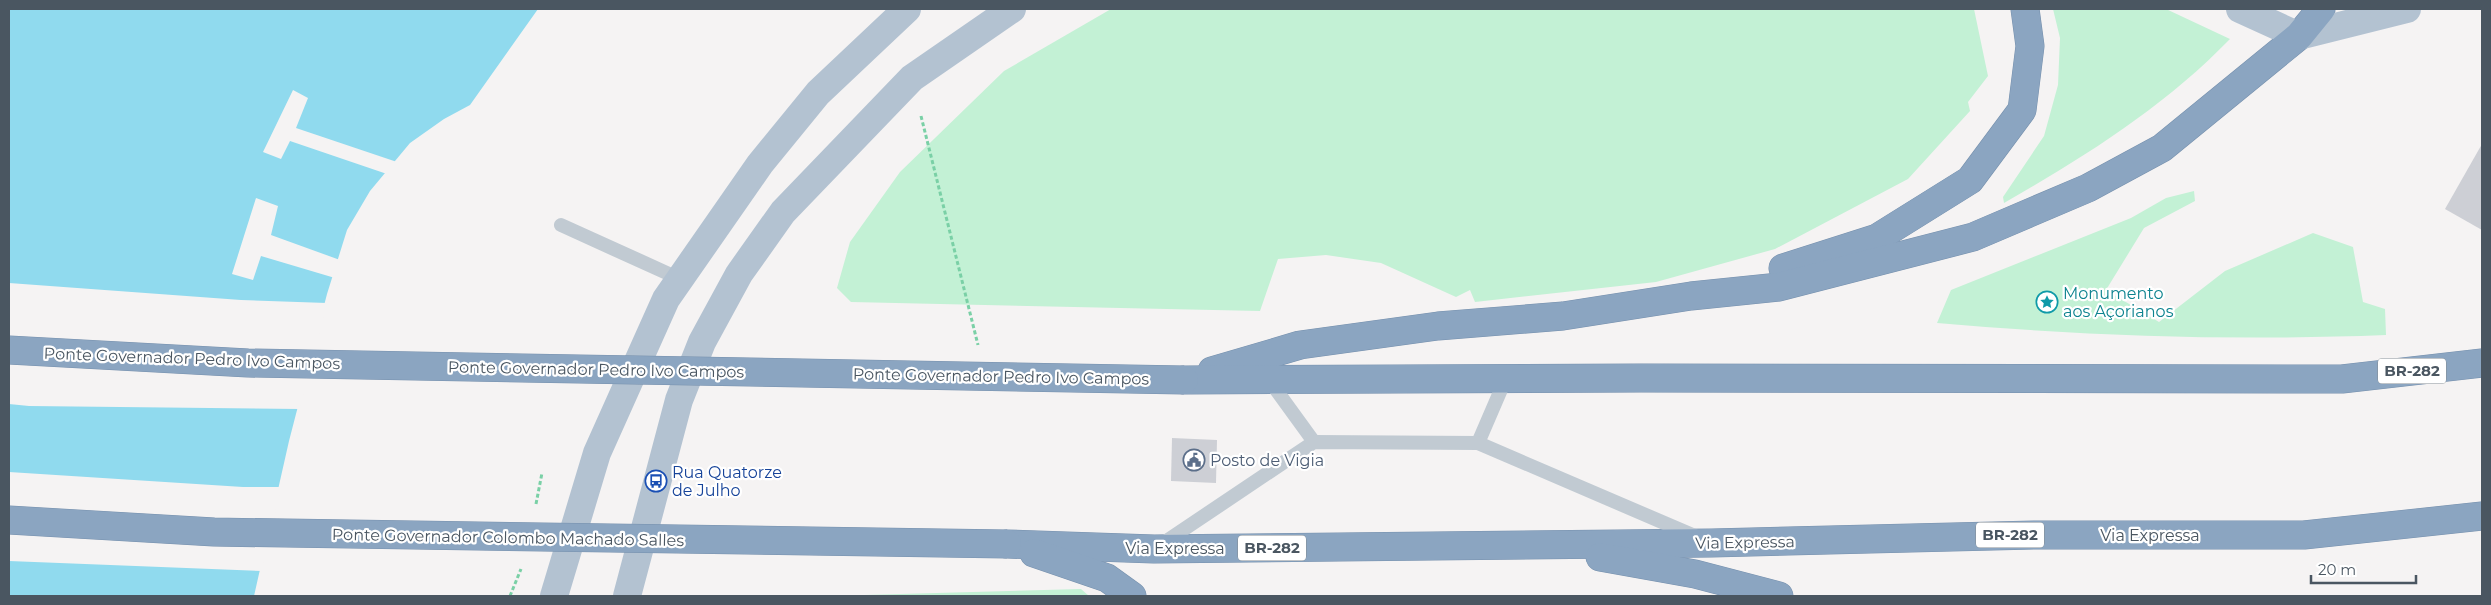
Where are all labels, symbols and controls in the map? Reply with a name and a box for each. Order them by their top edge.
place label: Monumento aos Açorianos [2063,284,2174,321]
place icon: Monumento aos Açorianos [2035,290,2059,314]
street label: Ponte Governador Pedro Ivo Campos [43,344,341,373]
street label: Ponte Governador Pedro Ivo Campos [448,357,745,382]
road number: BR-282 [2378,358,2446,384]
street label: Ponte Governador Pedro Ivo Campos [853,364,1150,389]
public building icon: Posto de Vigia [1182,448,1206,472]
place label: Posto de Vigia [1210,451,1324,470]
place label: Rua Quatorze de Julho [672,463,782,500]
bus stop icon: Rua Quatorze de Julho [644,469,668,493]
road number: BR-282 [1976,522,2044,548]
street label: Ponte Governador Colombo Machado Salles [332,525,684,550]
street label: Via Expressa [2100,526,2200,545]
street label: Via Expressa [1695,532,1795,553]
road number: BR-282 [1238,536,1306,560]
street label: Via Expressa [1125,539,1225,558]
scale bar [2311,552,2416,584]
text: 20 m [2318,560,2356,579]

